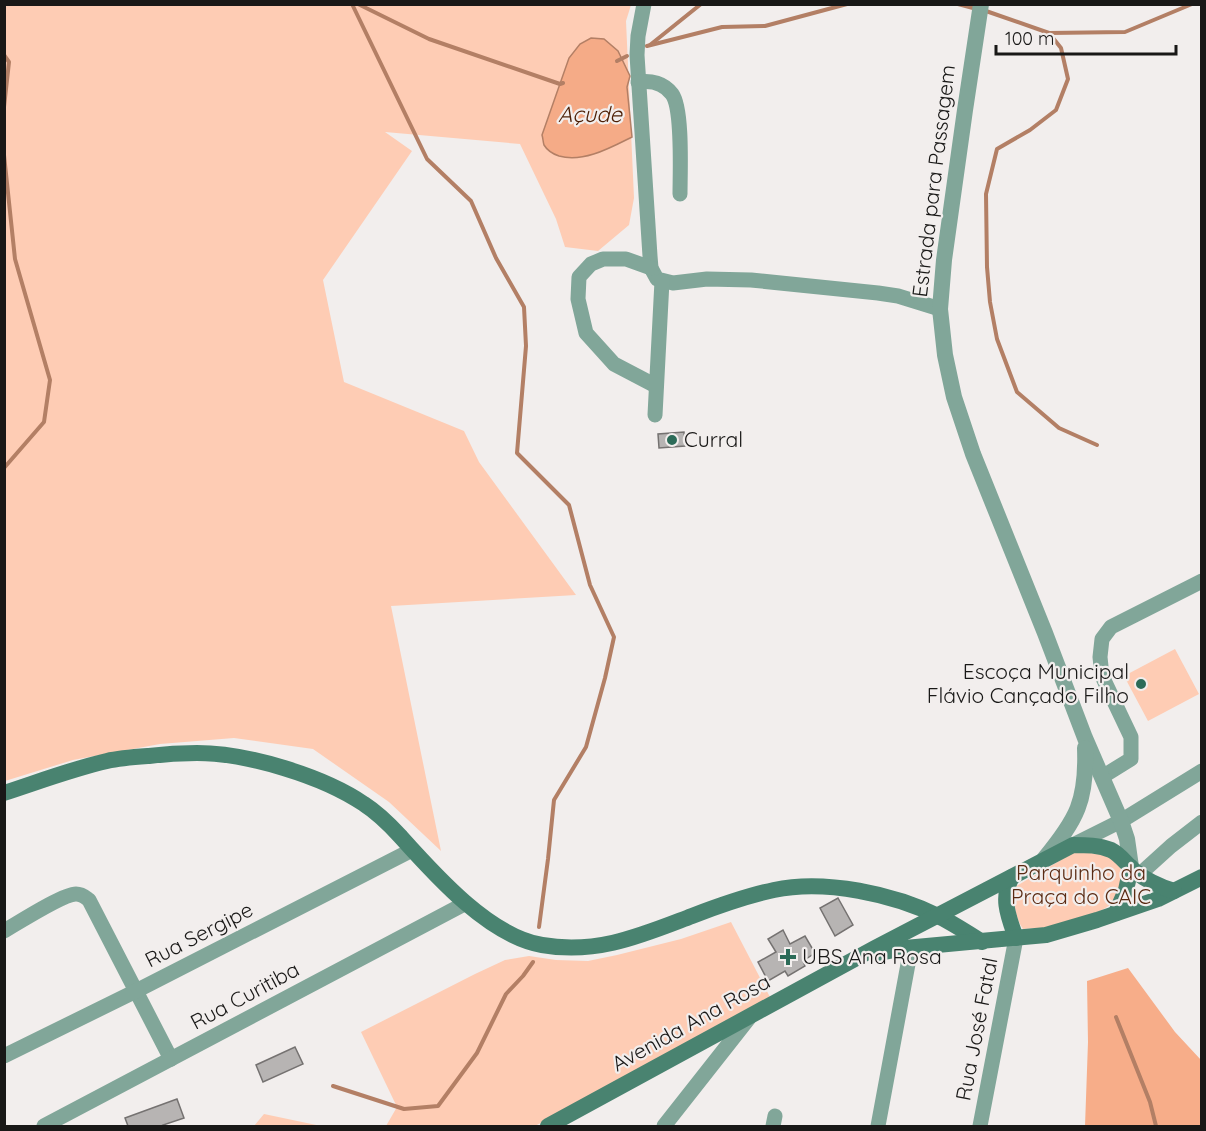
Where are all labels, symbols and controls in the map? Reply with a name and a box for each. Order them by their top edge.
scale bar [996,18,1176,56]
text: 100 m [1005,27,1054,50]
street label: Estrada para Passagem [906,63,960,299]
water label: Açude [558,100,624,128]
place label: Curral [684,426,743,452]
marker: Curral [665,433,679,447]
place label: Escoça Municipal Flávio Cançado Filho [927,658,1129,708]
marker: Escoça Municipal Flávio Cançado Filho [1134,677,1148,691]
park label: Parquinho da Praça do CAIC [1011,859,1151,909]
street label: Rua Sergipe [140,896,257,972]
place label: UBS Ana Rosa [802,943,942,969]
marker: UBS Ana Rosa [779,948,797,966]
street label: Rua José Fatal [949,955,1003,1103]
street label: Rua Curitiba [186,956,303,1035]
street label: Avenida Ana Rosa [607,968,774,1076]

